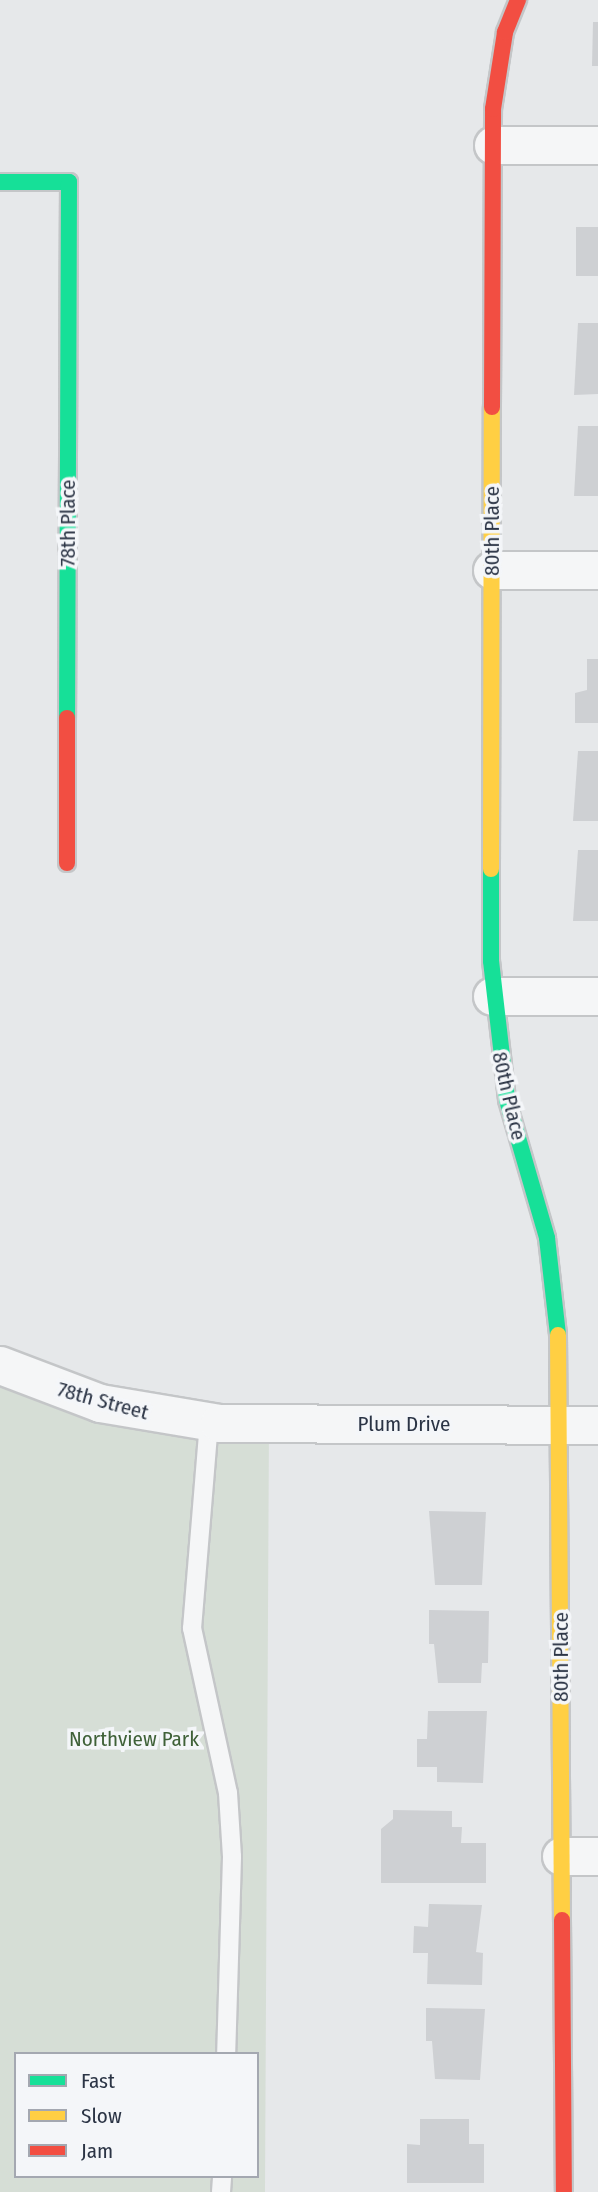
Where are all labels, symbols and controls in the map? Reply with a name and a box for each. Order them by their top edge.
street label: 78th Place [55,480,81,566]
street label: 80th Place [479,486,505,576]
street label: 80th Place [487,1049,531,1143]
street label: 78th Street [55,1377,151,1425]
street label: Plum Drive [358,1411,450,1437]
street label: 80th Place [548,1612,574,1702]
park label: Northview Park [69,1726,199,1752]
legend [14,2052,259,2178]
text: Fast [81,2068,115,2094]
text: Slow [81,2103,122,2129]
text: Jam [81,2138,113,2164]

